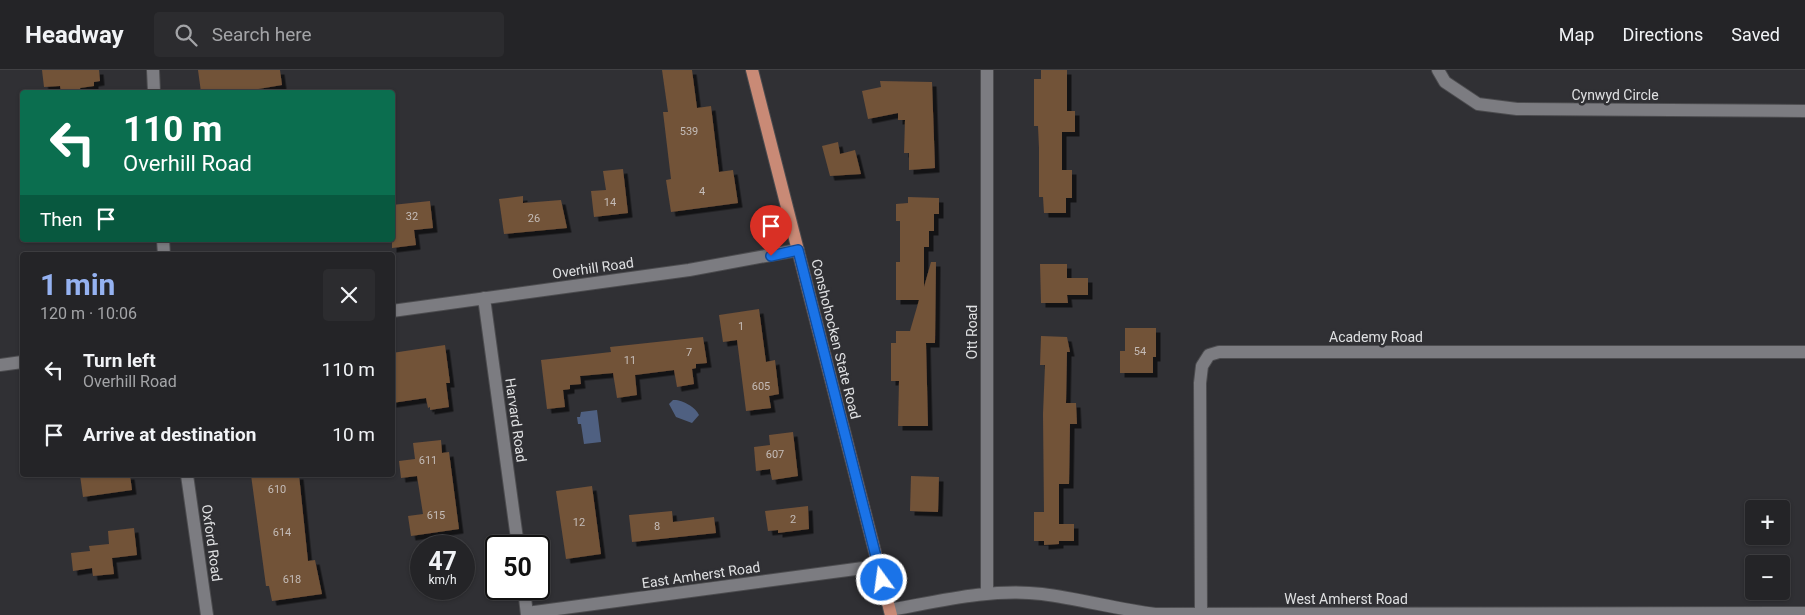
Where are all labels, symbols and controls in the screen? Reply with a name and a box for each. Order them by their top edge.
search box [154,12,504,57]
text: Headway [25,21,124,49]
icon: search [172,21,200,49]
text: Search here [212,23,312,46]
text: Map [1559,24,1594,45]
text: Directions [1622,24,1703,45]
text: Saved [1731,24,1780,45]
street label: Cynwyd Circle [1571,87,1659,103]
text: 110 m [123,109,222,150]
icon: left [40,110,105,175]
house number: 539 [680,125,698,138]
text: Overhill Road [123,151,252,176]
house number: 4 [699,185,705,198]
house number: 14 [604,196,616,209]
icon: arrive [92,205,120,233]
pin [750,205,792,256]
text: Then [40,208,82,231]
house number: 32 [406,210,418,223]
house number: 26 [528,212,540,225]
icon: arrive [757,212,785,240]
street label: Overhill Road [551,254,635,282]
street label: Conshohocken State Road [808,257,864,421]
text: 1 min [40,267,115,302]
button: close [323,269,375,321]
text: 120 m · 10:06 [40,304,137,323]
street label: Ott Road [964,305,980,359]
house number: 1 [738,320,744,333]
street label: Academy Road [1329,329,1423,345]
house number: 54 [1134,345,1146,358]
house number: 7 [686,346,692,359]
text: Turn left [83,349,156,372]
house number: 11 [624,354,636,367]
icon: left [40,356,68,384]
text: 110 m [322,358,375,381]
text: Overhill Road [83,372,177,391]
street label: Harvard Road [502,377,530,463]
house number: 605 [752,380,770,393]
icon: arrive [40,421,68,449]
text: Arrive at destination [83,423,256,446]
text: 10 m [332,423,375,446]
house number: 607 [766,448,784,461]
house number: 611 [419,454,437,467]
house number: 610 [268,483,286,496]
map controls [1745,500,1790,600]
button: + [1745,500,1790,545]
street label: Oxford Road [199,503,225,583]
house number: 615 [427,509,445,522]
house number: 2 [790,513,796,526]
house number: 12 [573,516,585,529]
house number: 8 [654,520,660,533]
house number: 614 [273,526,291,539]
speed limit sign: 50 [485,535,550,600]
text: 47 [428,547,457,576]
position arrow [855,553,907,605]
button: − [1745,555,1790,600]
street label: East Amherst Road [641,559,761,591]
house number: 618 [283,573,301,586]
text: km/h [428,573,457,587]
street label: West Amherst Road [1284,591,1408,607]

